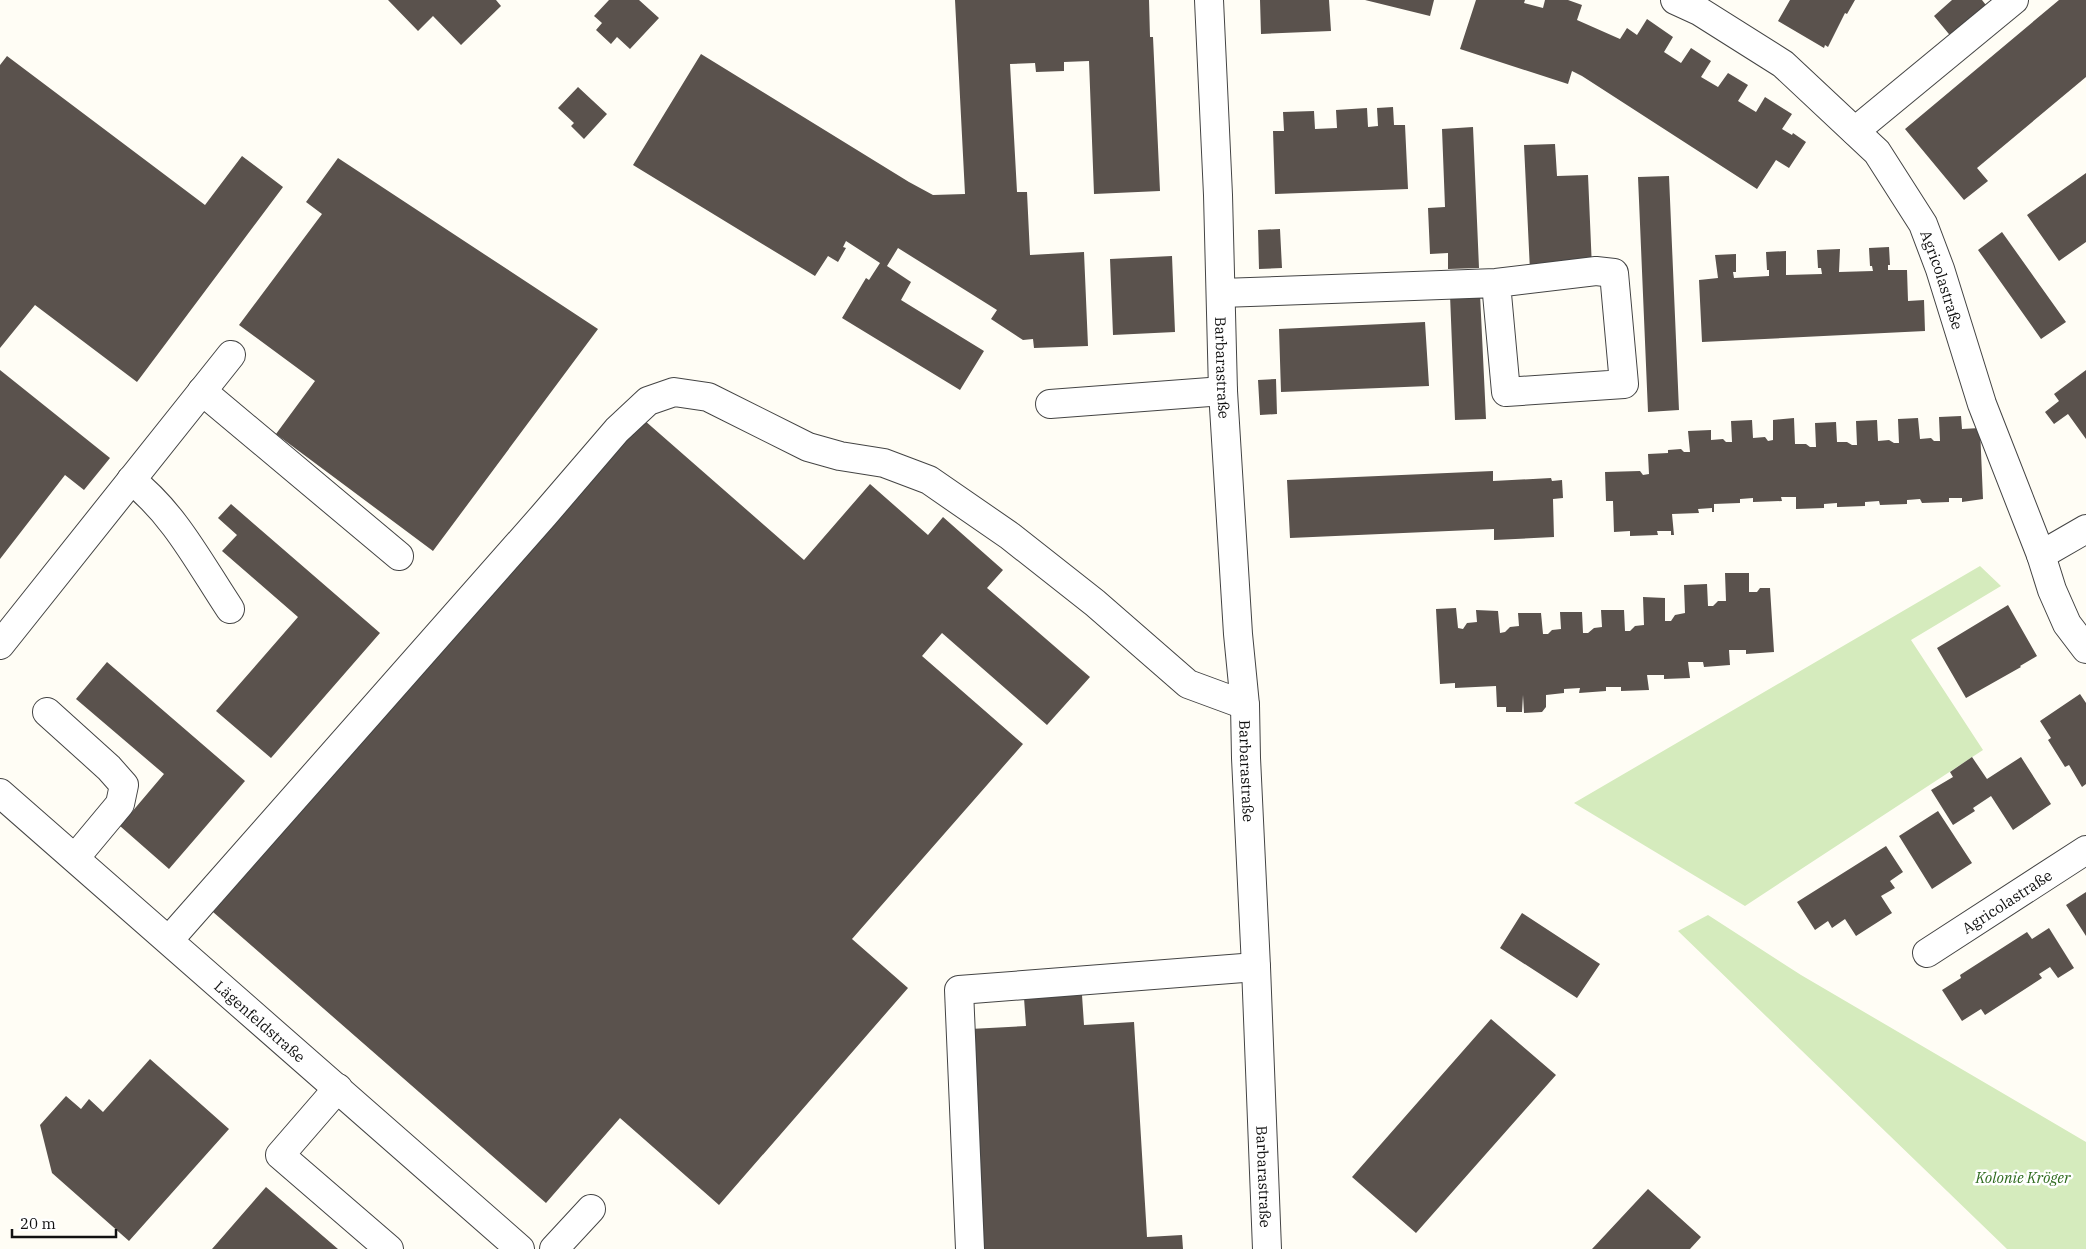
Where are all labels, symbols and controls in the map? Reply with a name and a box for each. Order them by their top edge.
street label: Agricolastraße [1917,227,1968,332]
street label: Barbarastraße [1212,316,1234,419]
street label: Barbarastraße [1236,720,1259,822]
street label: Agricolastraße [1958,865,2055,938]
street label: Lägenfeldstraße [211,976,309,1066]
street label: Barbarastraße [1253,1125,1276,1228]
park label: Kolonie Kröger [1974,1168,2071,1187]
scale bar [12,1206,116,1238]
text: 20 m [20,1214,56,1233]

